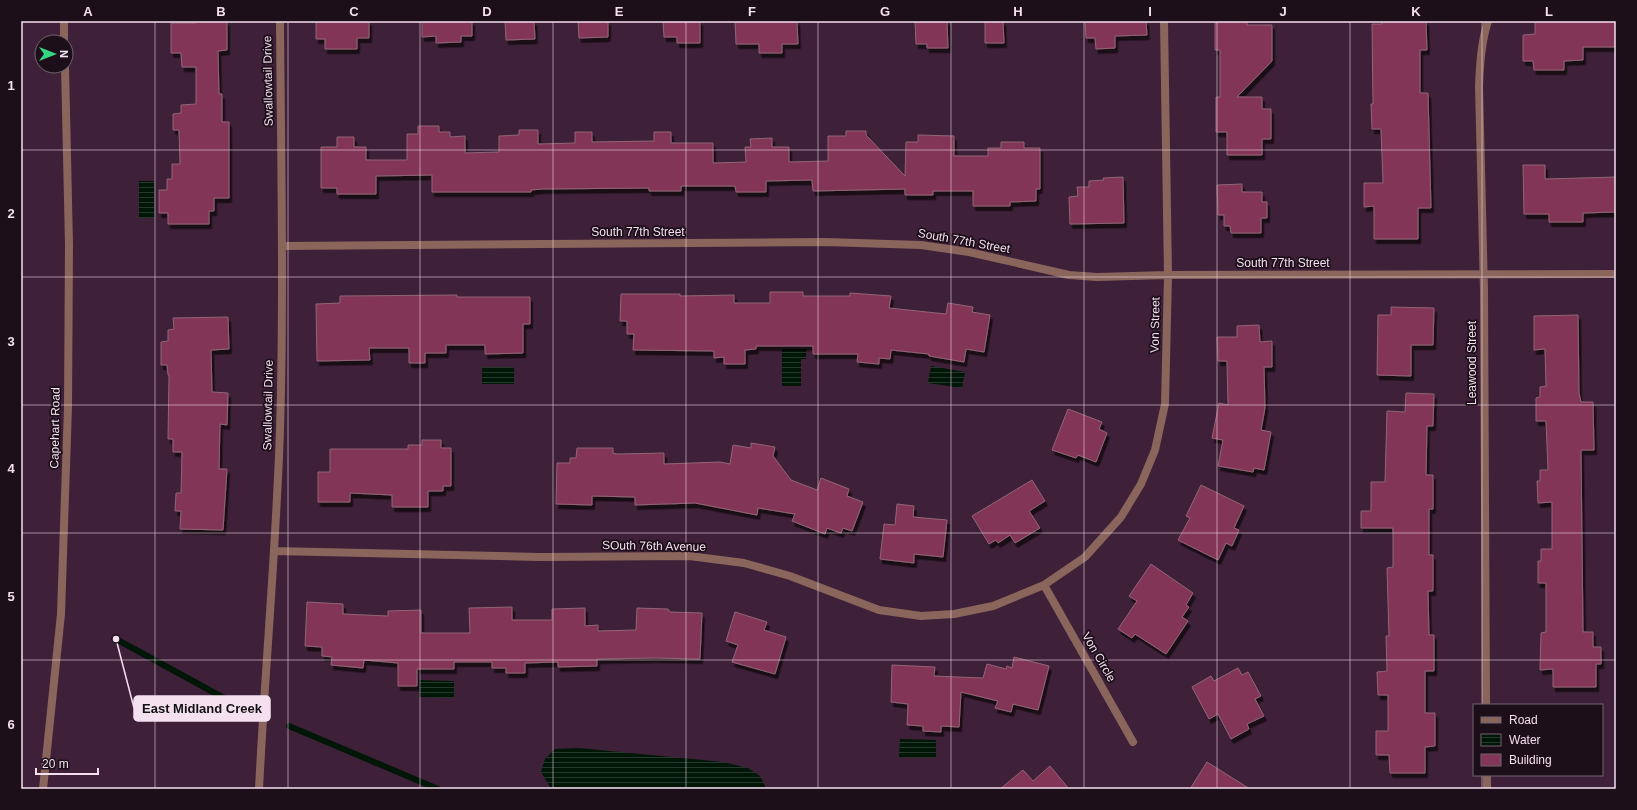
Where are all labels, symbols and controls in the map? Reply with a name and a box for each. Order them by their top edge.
text: A [83,4,93,19]
text: B [216,4,226,19]
text: C [349,4,359,19]
text: D [482,4,492,19]
text: E [615,4,624,19]
text: F [748,4,756,19]
text: G [880,4,890,19]
text: H [1013,4,1023,19]
text: I [1148,4,1152,19]
text: J [1279,4,1287,19]
text: K [1411,4,1421,19]
text: L [1545,4,1553,19]
north arrow [34,34,74,74]
street label: Swallowtail Drive [260,35,276,126]
text: N [58,50,70,58]
text: 1 [7,78,15,93]
text: 2 [7,206,15,221]
street label: South 77th Street [591,225,685,239]
street label: South 77th Street [917,226,1012,256]
street label: South 77th Street [1236,256,1330,270]
street label: Von Street [1148,296,1162,353]
street label: Leawood Street [1465,320,1479,405]
text: 3 [7,334,15,349]
street label: Swallowtail Drive [260,359,276,450]
street label: Capehart Road [47,387,63,469]
text: 4 [7,461,15,476]
street label: SOuth 76th Avenue [602,538,706,554]
text: 5 [7,589,15,604]
street label: Von Circle [1079,630,1119,684]
callout: East Midland Creek [134,696,270,721]
text: East Midland Creek [142,701,263,716]
legend [1473,704,1603,776]
text: Road [1509,713,1538,727]
text: 6 [7,717,15,732]
text: Water [1509,733,1541,747]
scale bar [36,750,98,776]
text: Building [1509,753,1552,767]
text: 20 m [42,757,69,771]

